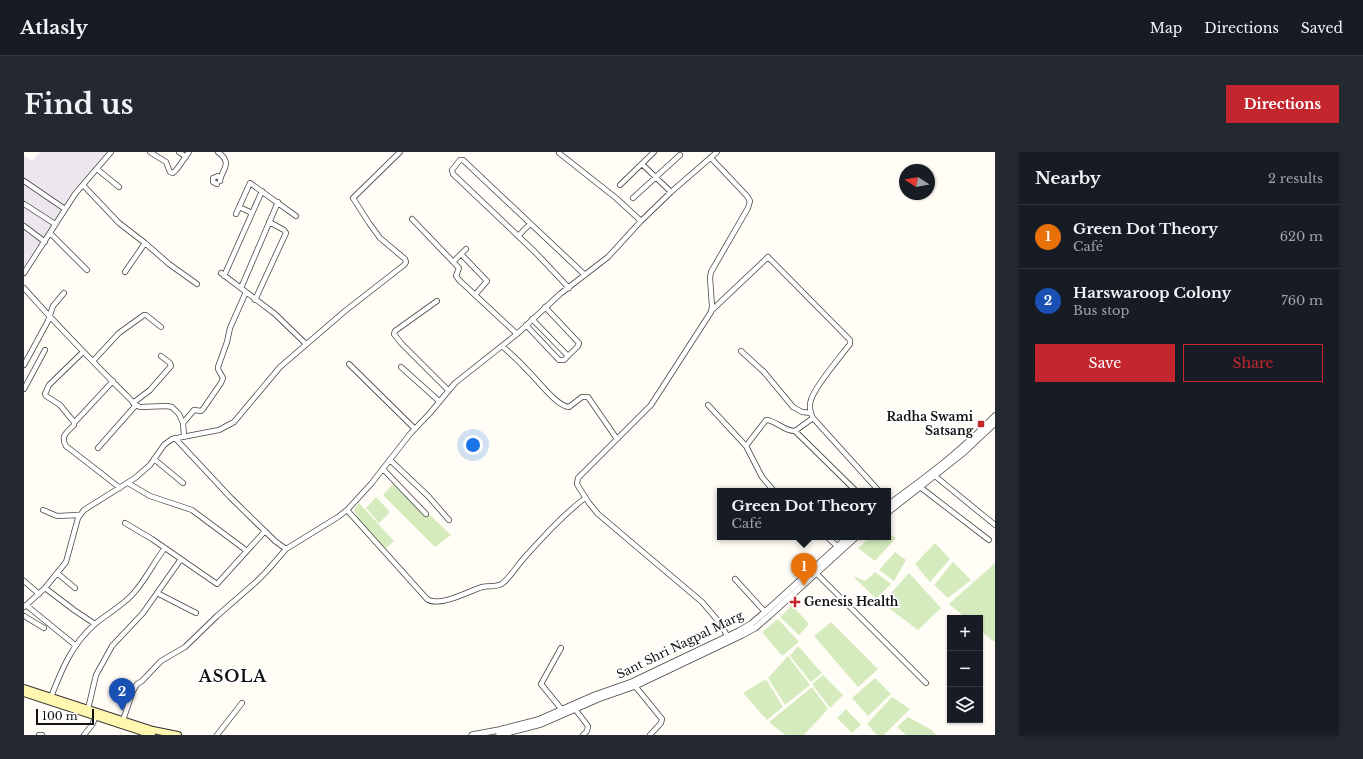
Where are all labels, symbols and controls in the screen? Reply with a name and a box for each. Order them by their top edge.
text: Atlasly [20,16,88,39]
text: Map [1150,19,1182,37]
text: Directions [1204,19,1279,37]
text: Saved [1301,19,1343,37]
button: Directions [1226,85,1339,123]
text: Find us [24,87,134,122]
north arrow [899,164,935,200]
text: Nearby [1035,168,1101,189]
text: 2 results [1268,170,1323,187]
text: Green Dot Theory [1073,219,1218,238]
text: 1 [1045,228,1051,245]
text: 620 m [1280,228,1323,245]
text: Café [1073,238,1103,255]
text: Harswaroop Colony [1073,283,1231,302]
text: 2 [1044,292,1052,309]
text: 760 m [1281,292,1323,309]
text: Bus stop [1073,302,1129,319]
button: Save [1035,344,1175,382]
button: Share [1183,344,1323,382]
place label: Radha Swami Satsang [887,409,974,438]
marker: Radha Swami Satsang [976,419,986,429]
your location [463,435,483,455]
popup [717,488,891,540]
text: Green Dot Theory [732,496,876,515]
text: Café [732,515,762,532]
pin: 1 [791,553,817,586]
place label: Genesis Health [804,594,899,609]
marker: Genesis Health [789,596,801,608]
street label: Sant Shri Nagpal Marg [614,607,746,682]
map controls [947,615,983,723]
button: + [947,615,983,651]
button: − [947,651,983,687]
district label: ASOLA [198,666,267,686]
pin: 2 [109,678,135,711]
button: layers [947,687,983,723]
scale bar [36,707,94,726]
text: 100 m [42,709,78,723]

